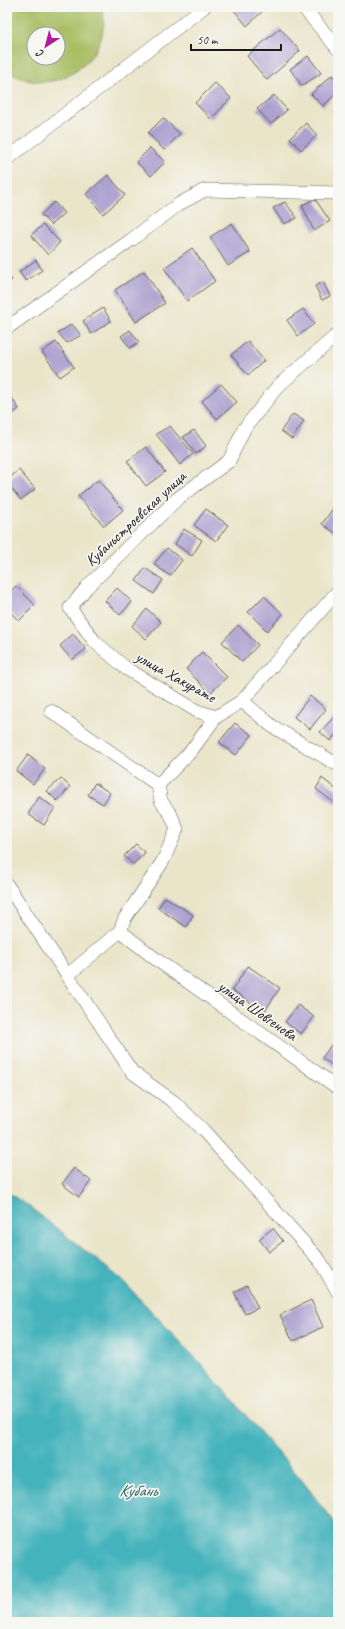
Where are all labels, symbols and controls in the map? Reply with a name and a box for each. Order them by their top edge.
north arrow [26,26,66,66]
scale bar [191,26,281,52]
text: 50 m [197,32,219,48]
text: С [33,46,46,61]
street label: Кубаньстроевская улица [81,466,191,571]
street label: улица Хакурате [131,646,221,708]
street label: улица Шовгенова [213,976,302,1046]
water label: Кубань [119,1480,159,1501]

